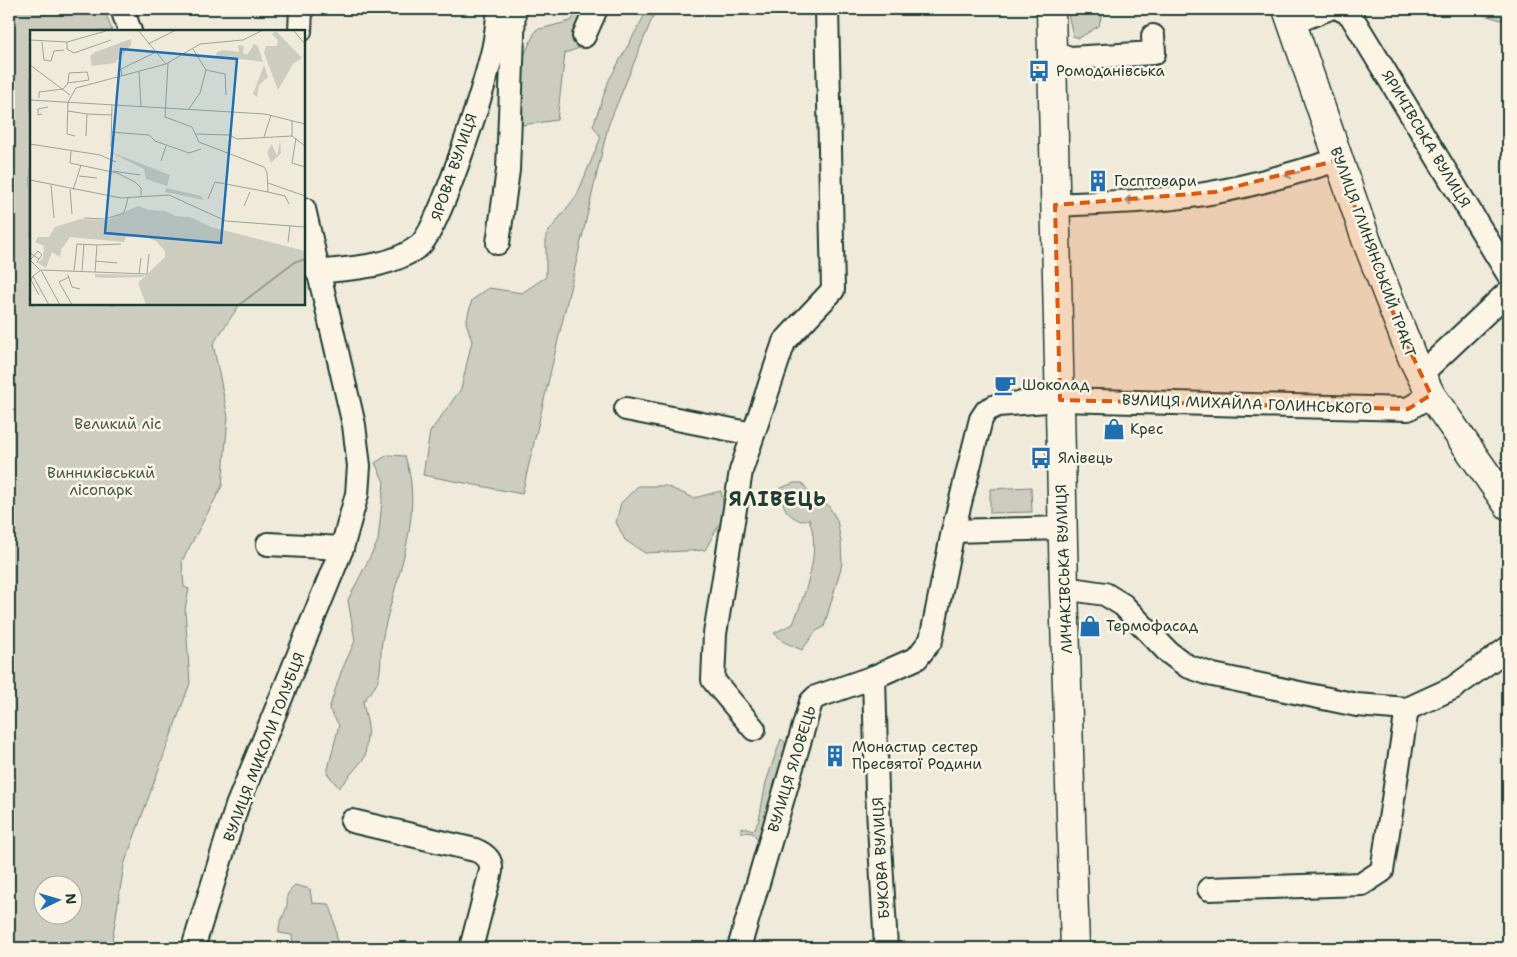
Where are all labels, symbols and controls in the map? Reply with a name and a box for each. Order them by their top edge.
inset map [30,30,305,305]
bus stop icon: Ромоданівська [1026,58,1052,84]
place label: Ромоданівська [1056,61,1166,81]
street label: ЯРИЧІВСЬКА ВУЛИЦЯ [1377,67,1475,211]
street label: ЯРОВА ВУЛИЦЯ [426,111,482,223]
street label: ВУЛИЦЯ ГЛИНЯНСЬКИЙ ТРАКТ [1326,144,1421,360]
building icon: Госптовари [1085,168,1111,194]
one-way arrow [1284,169,1300,179]
place label: Госптовари [1114,171,1197,191]
one-way arrow [1124,196,1140,205]
cafe icon: Шоколад [992,372,1018,398]
place label: Шоколад [1022,375,1090,395]
street label: ВУЛИЦЯ МИХАЙЛА ГОЛИНСЬКОГО [1121,389,1373,418]
park label: Великий ліс [74,414,162,434]
shop icon: Крес [1101,416,1127,442]
place label: Крес [1130,419,1164,439]
bus stop icon: Ялівець [1028,445,1054,471]
place label: Ялівець [1058,448,1113,468]
park label: Винниківський лісопарк [47,463,155,500]
street label: ЛИЧАКІВСЬКА ВУЛИЦЯ [1051,484,1077,654]
district label: ЯЛІВЕЦЬ [729,486,827,512]
shop icon: Термофасад [1077,613,1103,639]
place label: Термофасад [1106,616,1199,636]
street label: ВУЛИЦЯ МИКОЛИ ГОЛУБЦЯ [219,650,309,844]
street label: ВУЛИЦЯ ЯЛОВЕЦЬ [763,703,821,835]
place label: Монастир сестер Пресвятої Родини [852,737,982,774]
building icon: Монастир сестер Пресвятої Родини [822,743,848,769]
street label: БУКОВА ВУЛИЦЯ [868,796,894,920]
north arrow [32,874,82,924]
text: N [62,893,80,905]

